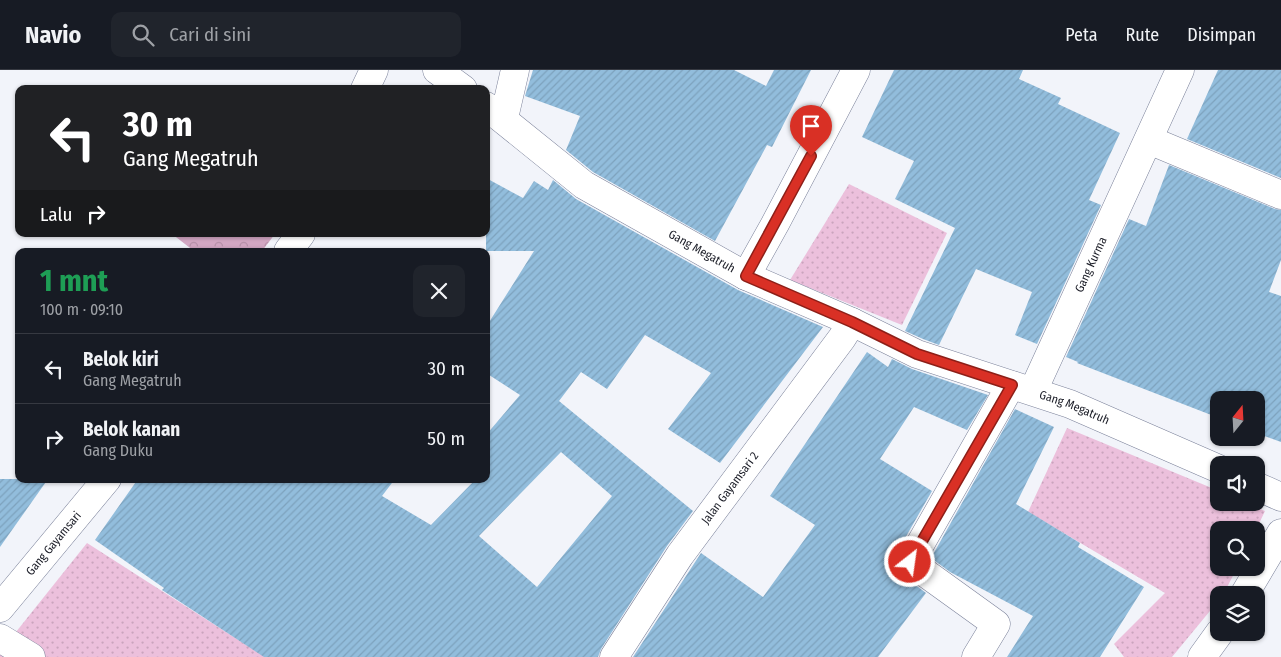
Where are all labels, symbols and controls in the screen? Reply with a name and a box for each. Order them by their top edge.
search box [111,12,461,57]
text: Navio [25,21,81,49]
icon: search [129,21,157,49]
text: Cari di sini [169,23,251,46]
text: Peta [1065,24,1097,46]
text: Rute [1125,24,1159,46]
text: Disimpan [1187,24,1256,46]
text: 30 m [123,103,193,145]
icon: left [40,105,105,170]
pin [790,105,832,156]
icon: arrive [797,112,825,140]
text: Gang Megatruh [123,145,259,172]
icon: right [82,200,110,228]
text: Lalu [40,203,72,226]
street label: Gang Megatruh [666,227,738,275]
street label: Gang Kurma [1072,235,1110,295]
text: 1 mnt [40,263,108,299]
button: close [413,265,465,317]
text: 100 m · 09:10 [40,300,123,319]
text: Belok kiri [83,348,159,371]
icon: left [40,355,68,383]
text: 30 m [427,357,465,380]
text: Gang Megatruh [83,371,182,390]
street label: Gang Megatruh [1038,387,1112,427]
north arrow [1210,391,1265,446]
map controls [1210,391,1265,641]
text: Belok kanan [83,418,180,441]
icon: right [40,425,68,453]
text: 50 m [427,427,465,450]
text: Gang Duku [83,441,153,460]
street label: Jalan Gayamsari 2 [699,449,761,527]
button: sound [1210,456,1265,511]
street label: Gang Gayamsari [23,509,84,578]
button: search [1210,521,1265,576]
position arrow [883,535,935,587]
button: layers [1210,586,1265,641]

